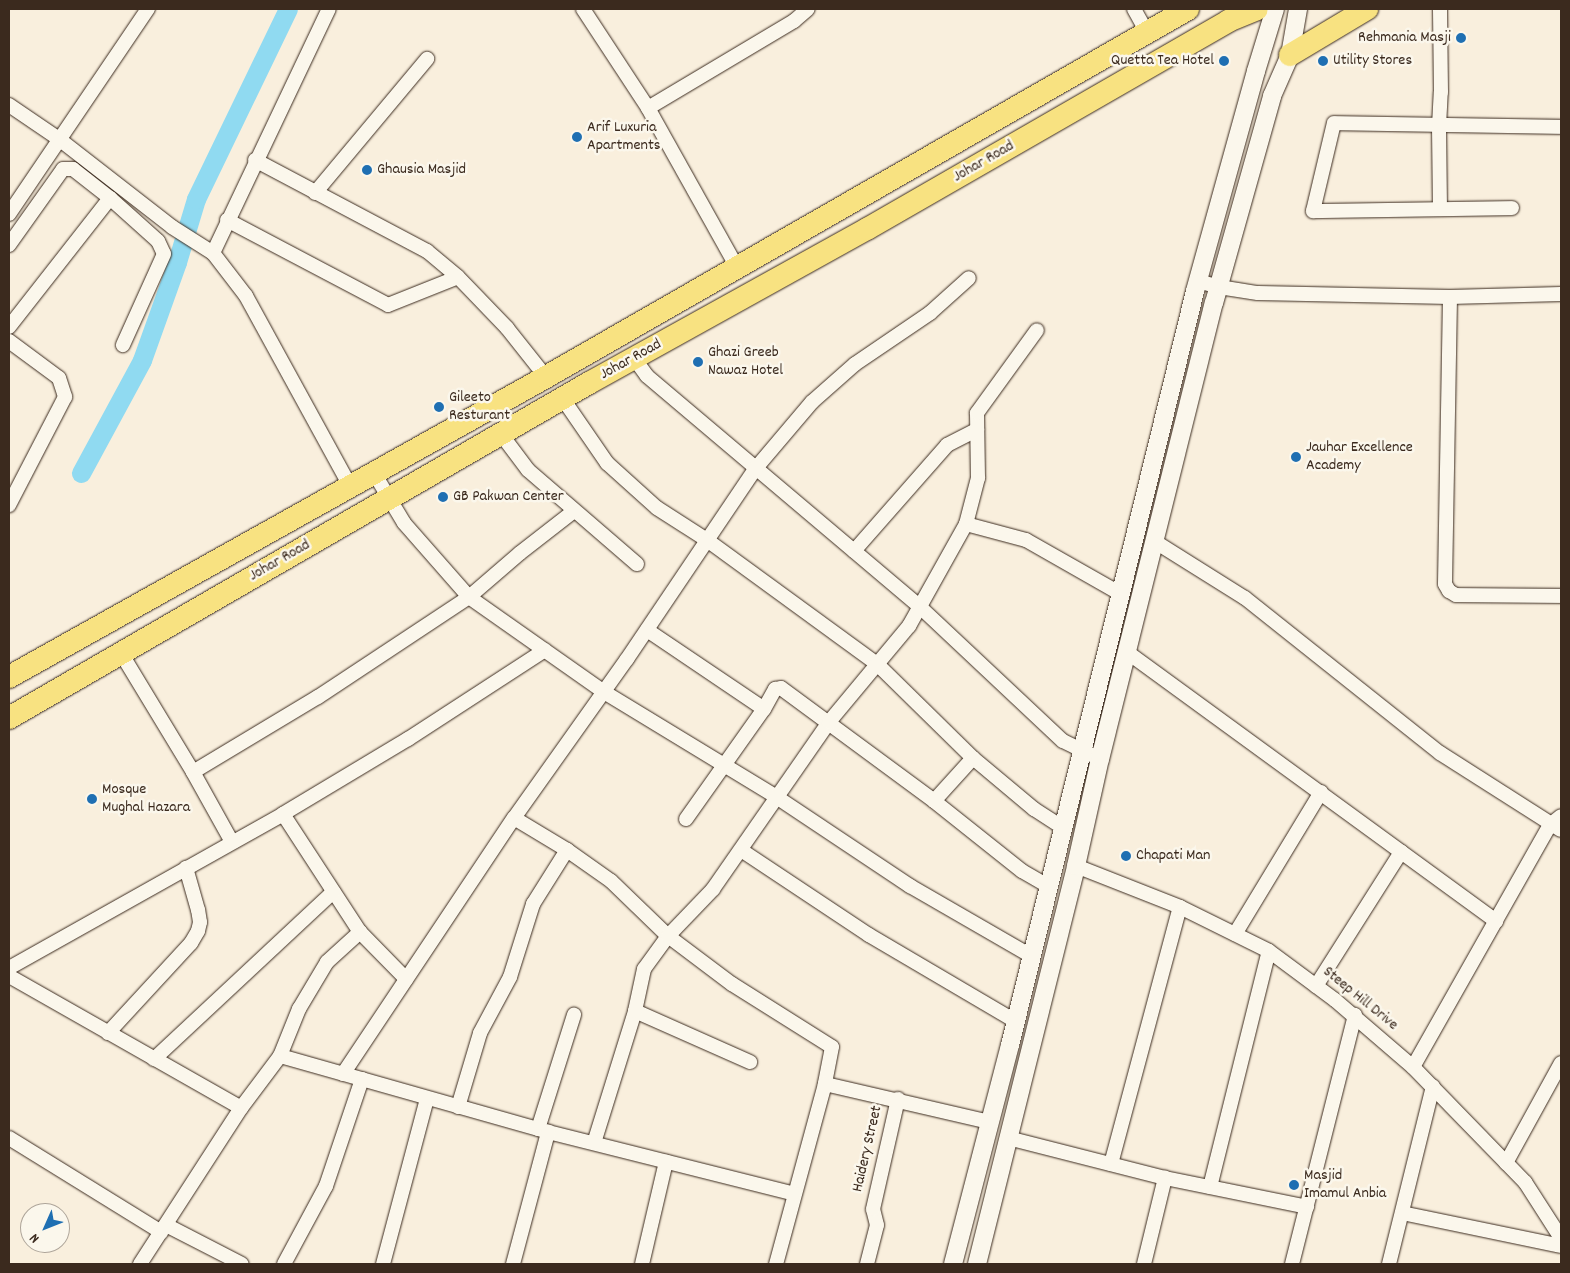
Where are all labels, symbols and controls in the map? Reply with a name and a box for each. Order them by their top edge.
place label: Rehmania Masji [1358,28,1451,48]
marker: Rehmania Masji [1455,32,1467,44]
place label: Quetta Tea Hotel [1111,51,1214,71]
place label: Utility Stores [1333,51,1412,71]
marker: Quetta Tea Hotel [1218,55,1230,67]
marker: Utility Stores [1317,55,1329,67]
place label: Arif Luxuria Apartments [587,118,661,156]
marker: Arif Luxuria Apartments [571,131,583,143]
street label: Johar Road [950,137,1018,187]
place label: Ghausia Masjid [377,160,466,180]
marker: Ghausia Masjid [361,164,373,176]
street label: Johar Road [597,335,665,385]
place label: Ghazi Greeb Nawaz Hotel [708,343,783,381]
marker: Ghazi Greeb Nawaz Hotel [692,356,704,368]
place label: Gileeto Resturant [449,388,510,426]
marker: Gileeto Resturant [433,401,445,413]
place label: Jauhar Excellence Academy [1306,438,1413,476]
marker: Jauhar Excellence Academy [1290,451,1302,463]
place label: GB Pakwan Center [453,487,564,507]
marker: GB Pakwan Center [437,491,449,503]
street label: Johar Road [246,536,314,586]
place label: Mosque Mughal Hazara [102,780,190,818]
marker: Mosque Mughal Hazara [86,793,98,805]
place label: Chapati Man [1136,846,1210,866]
marker: Chapati Man [1120,850,1132,862]
street label: Steep Hill Drive [1318,963,1402,1035]
street label: Haidery Street [849,1104,887,1194]
place label: Masjid Imamul Anbia [1304,1166,1386,1204]
marker: Masjid Imamul Anbia [1288,1179,1300,1191]
north arrow [20,1203,70,1253]
text: N [25,1228,45,1247]

